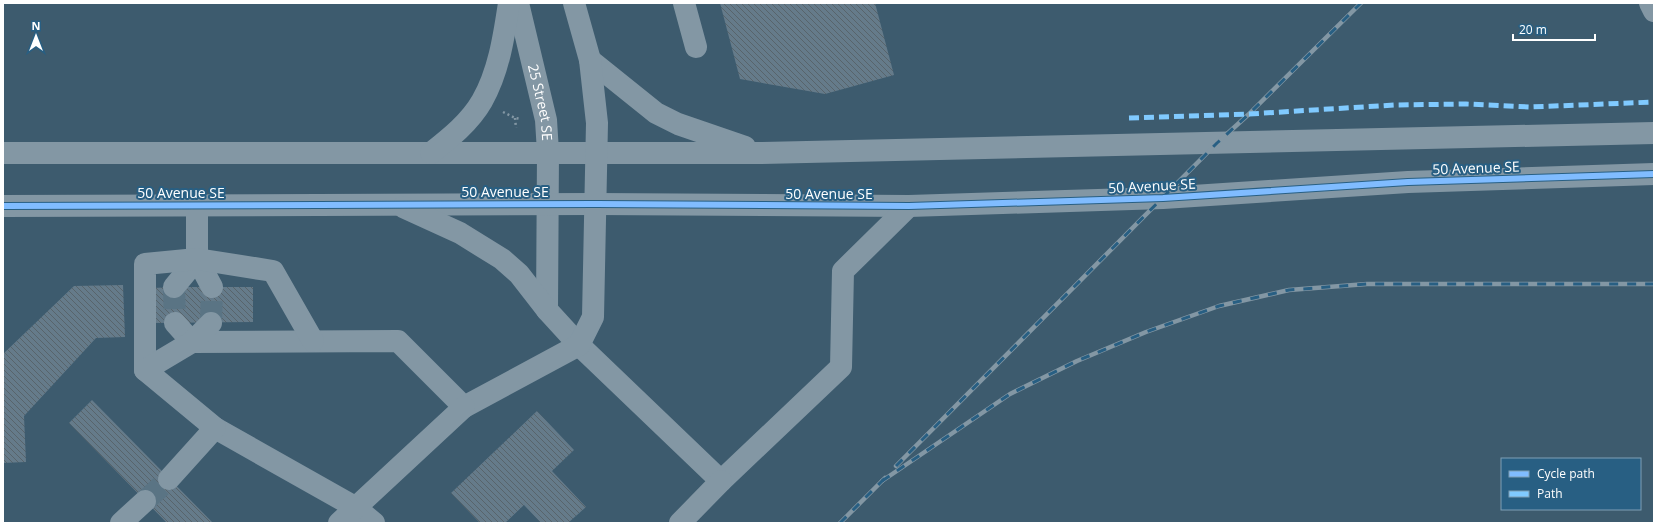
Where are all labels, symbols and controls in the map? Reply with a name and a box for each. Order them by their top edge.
north arrow [16,16,56,56]
scale bar [1513,16,1595,42]
text: N [32,18,40,33]
text: 20 m [1519,21,1547,38]
street label: 25 Street SE [524,62,557,141]
street label: 50 Avenue SE [1432,156,1520,179]
street label: 50 Avenue SE [1108,174,1196,197]
street label: 50 Avenue SE [461,182,549,201]
street label: 50 Avenue SE [137,183,225,202]
street label: 50 Avenue SE [785,184,873,203]
legend [1501,458,1641,510]
text: Cycle path [1537,465,1595,482]
text: Path [1537,485,1563,502]

